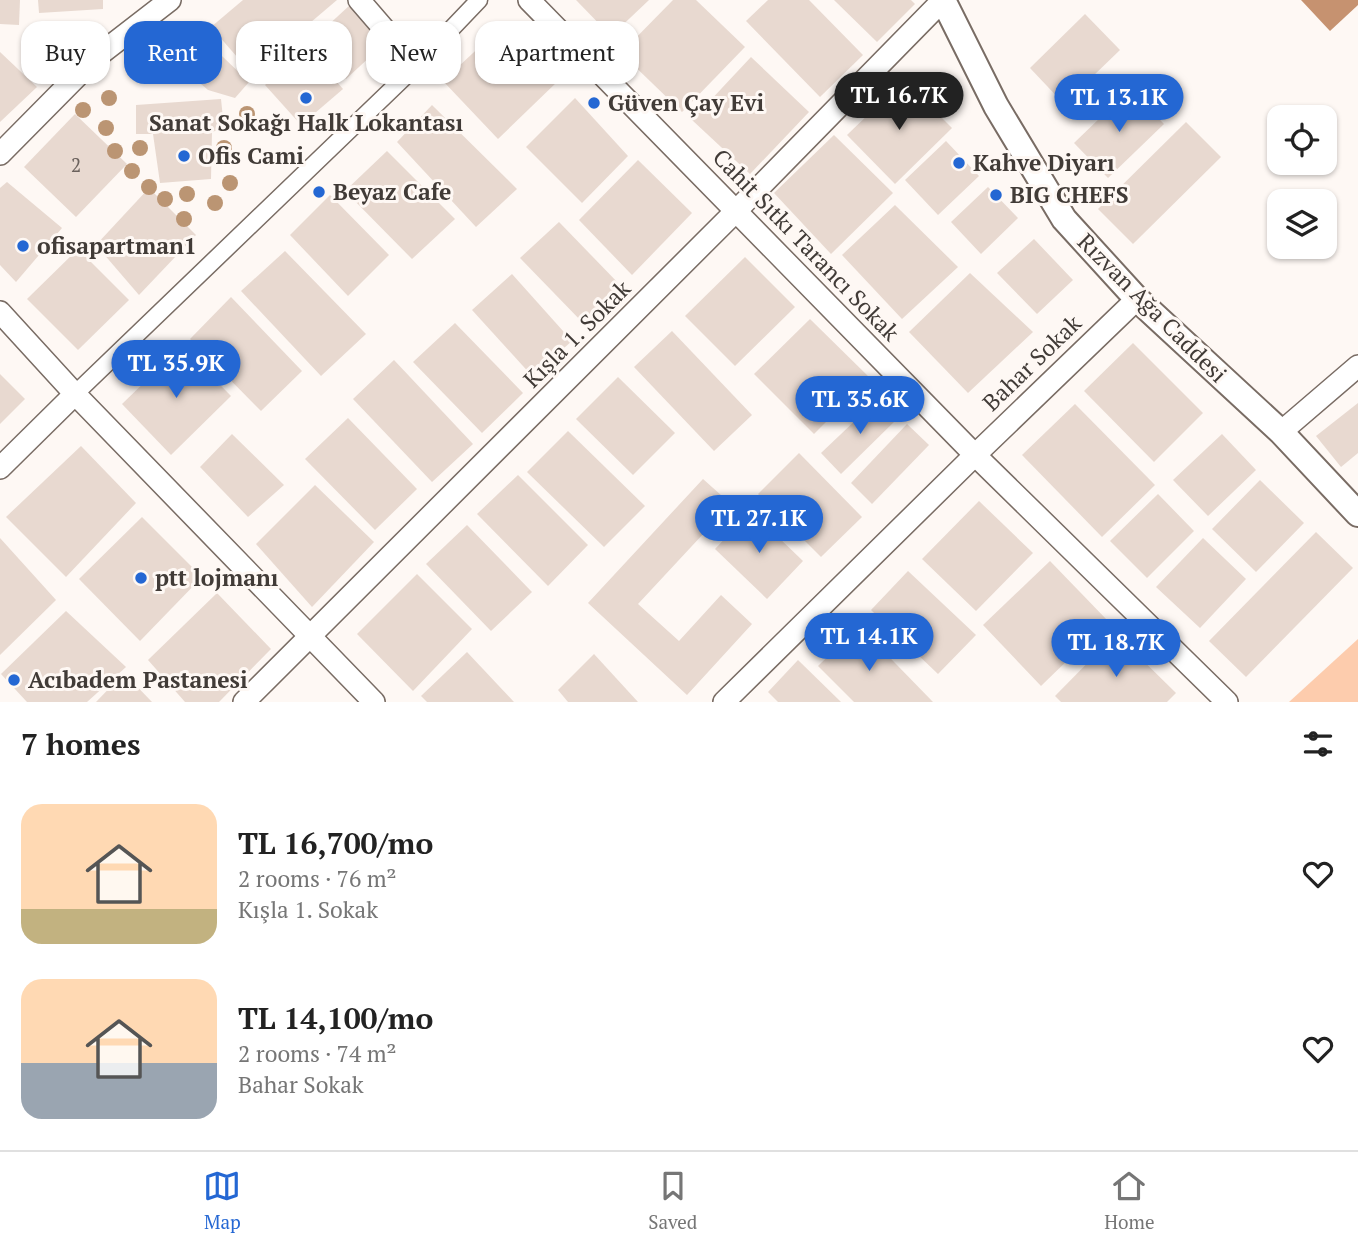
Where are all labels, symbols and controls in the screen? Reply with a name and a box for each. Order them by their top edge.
chip: Buy [21,21,110,84]
chip: Rent [124,21,222,84]
chip: Filters [236,21,352,84]
chip: New [366,21,461,84]
chip: Apartment [475,21,639,84]
pin: TL 16.7K [827,72,971,132]
pin: TL 13.1K [1047,74,1191,134]
text: TL 16.7K [850,79,948,110]
text: TL 13.1K [1070,81,1168,112]
place label: Güven Çay Evi [608,87,764,118]
marker: Sanat Sokağı Halk Lokantası [298,90,314,106]
marker: Güven Çay Evi [586,95,602,111]
map controls [1267,105,1337,259]
button: locate [1267,105,1337,175]
place label: Sanat Sokağı Halk Lokantası [149,107,463,138]
place label: Ofis Cami [198,140,304,171]
street label: Cahit Sıtkı Tarancı Sokak [706,142,907,348]
place label: Kahve Diyarı [973,147,1115,178]
marker: Ofis Cami [176,148,192,164]
house number: 2 [71,152,81,177]
marker: Kahve Diyarı [951,155,967,171]
place label: Beyaz Cafe [333,176,451,207]
place label: BIG CHEFS [1010,179,1129,210]
marker: Beyaz Cafe [311,184,327,200]
marker: BIG CHEFS [988,187,1004,203]
button: layers [1267,189,1337,259]
street label: Rızvan Ağa Caddesi [1071,226,1234,389]
place label: ofisapartman1 [37,230,197,261]
marker: ofisapartman1 [15,238,31,254]
street label: Kışla 1. Sokak [516,273,637,394]
street label: Bahar Sokak [976,308,1088,417]
pin: TL 35.9K [104,340,248,400]
text: TL 35.9K [127,347,225,378]
pin: TL 35.6K [788,376,932,436]
text: TL 35.6K [811,383,909,414]
pin: TL 27.1K [687,496,831,555]
text: TL 27.1K [711,502,807,533]
place label: ptt lojmanı [155,562,279,593]
marker: ptt lojmanı [133,570,149,586]
pin: TL 14.1K [797,614,941,673]
text: TL 14.1K [820,620,918,651]
pin: TL 18.7K [1044,620,1188,679]
text: TL 18.7K [1067,626,1165,657]
place label: Acıbadem Pastanesi [28,664,248,695]
marker: Acıbadem Pastanesi [6,672,22,688]
text: 7 homes [21,724,140,764]
icon: filters [1299,725,1337,763]
text: TL 16,700/mo [238,823,433,863]
icon: home [77,832,161,916]
icon: heart [1299,855,1337,893]
text: 2 rooms · 76 m² [238,863,397,894]
text: Kışla 1. Sokak [238,894,378,925]
text: TL 14,100/mo [238,998,433,1038]
icon: home [77,1007,161,1091]
icon: heart [1299,1030,1337,1068]
text: 2 rooms · 74 m² [238,1038,397,1069]
text: Bahar Sokak [238,1069,364,1100]
tab: Map [203,1167,241,1234]
tab: Saved [648,1167,697,1234]
tab: Home [1104,1167,1155,1234]

